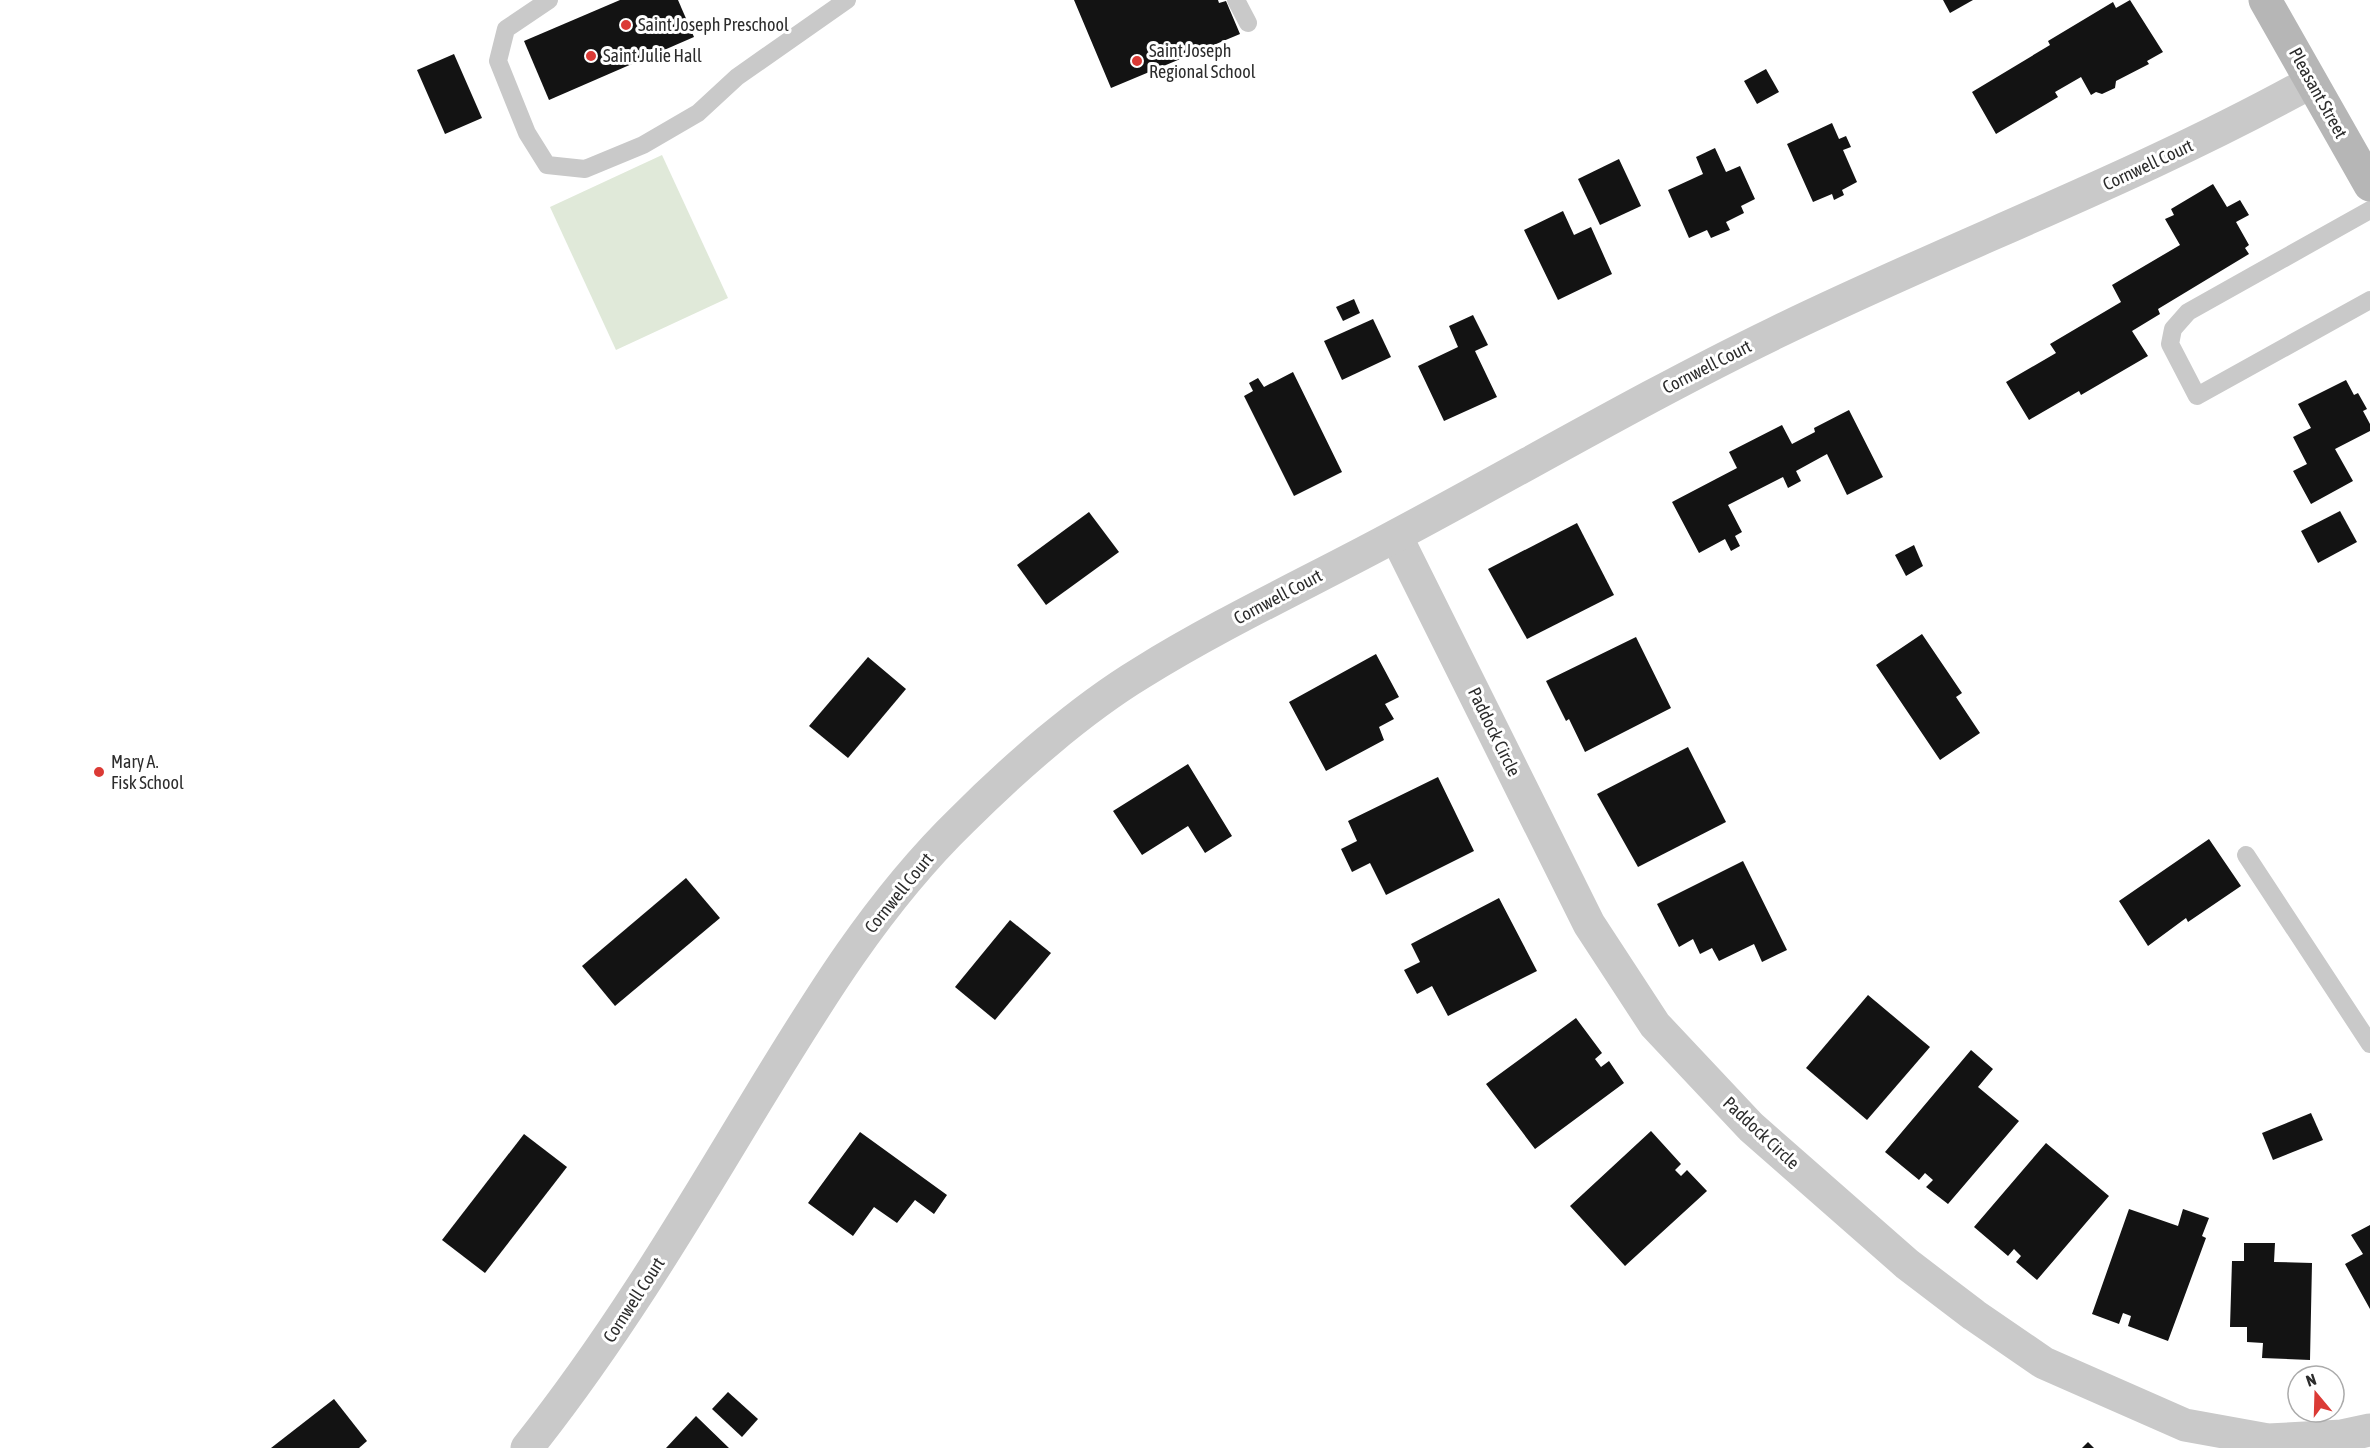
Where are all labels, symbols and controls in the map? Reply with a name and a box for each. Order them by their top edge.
place label: Saint Joseph Preschool [638,14,789,35]
marker: Saint Joseph Preschool [619,18,633,32]
place label: Saint Joseph Regional School [1149,40,1256,82]
street label: Pleasant Street [2285,44,2352,142]
place label: Saint Julie Hall [603,45,702,66]
marker: Saint Julie Hall [584,49,598,63]
marker: Saint Joseph Regional School [1130,54,1144,68]
street label: Cornwell Court [2099,135,2196,195]
street label: Cornwell Court [1659,335,1755,398]
street label: Cornwell Court [1230,565,1325,629]
street label: Paddock Circle [1464,684,1525,780]
place label: Mary A. Fisk School [111,751,184,793]
marker: Mary A. Fisk School [92,765,106,779]
street label: Cornwell Court [860,848,937,937]
street label: Paddock Circle [1719,1092,1804,1173]
street label: Cornwell Court [598,1253,669,1346]
north arrow [2286,1364,2346,1424]
text: N [2304,1370,2319,1390]

